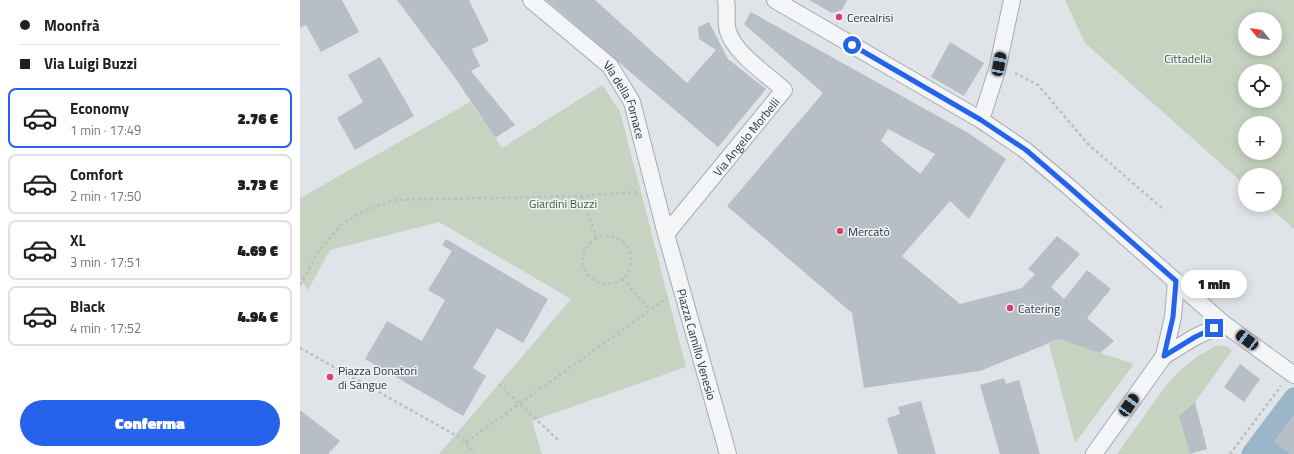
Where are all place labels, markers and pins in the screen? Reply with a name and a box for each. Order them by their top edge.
place label: Cerealrisi [847,8,893,27]
marker: Cerealrisi [834,12,844,22]
place label: Mercatò [848,222,890,241]
marker: Mercatò [835,226,845,236]
place label: Catering [1018,299,1060,318]
marker: Catering [1005,303,1015,313]
place label: Piazza Donatori di Sangue [338,361,417,394]
marker: Piazza Donatori di Sangue [325,372,335,382]

